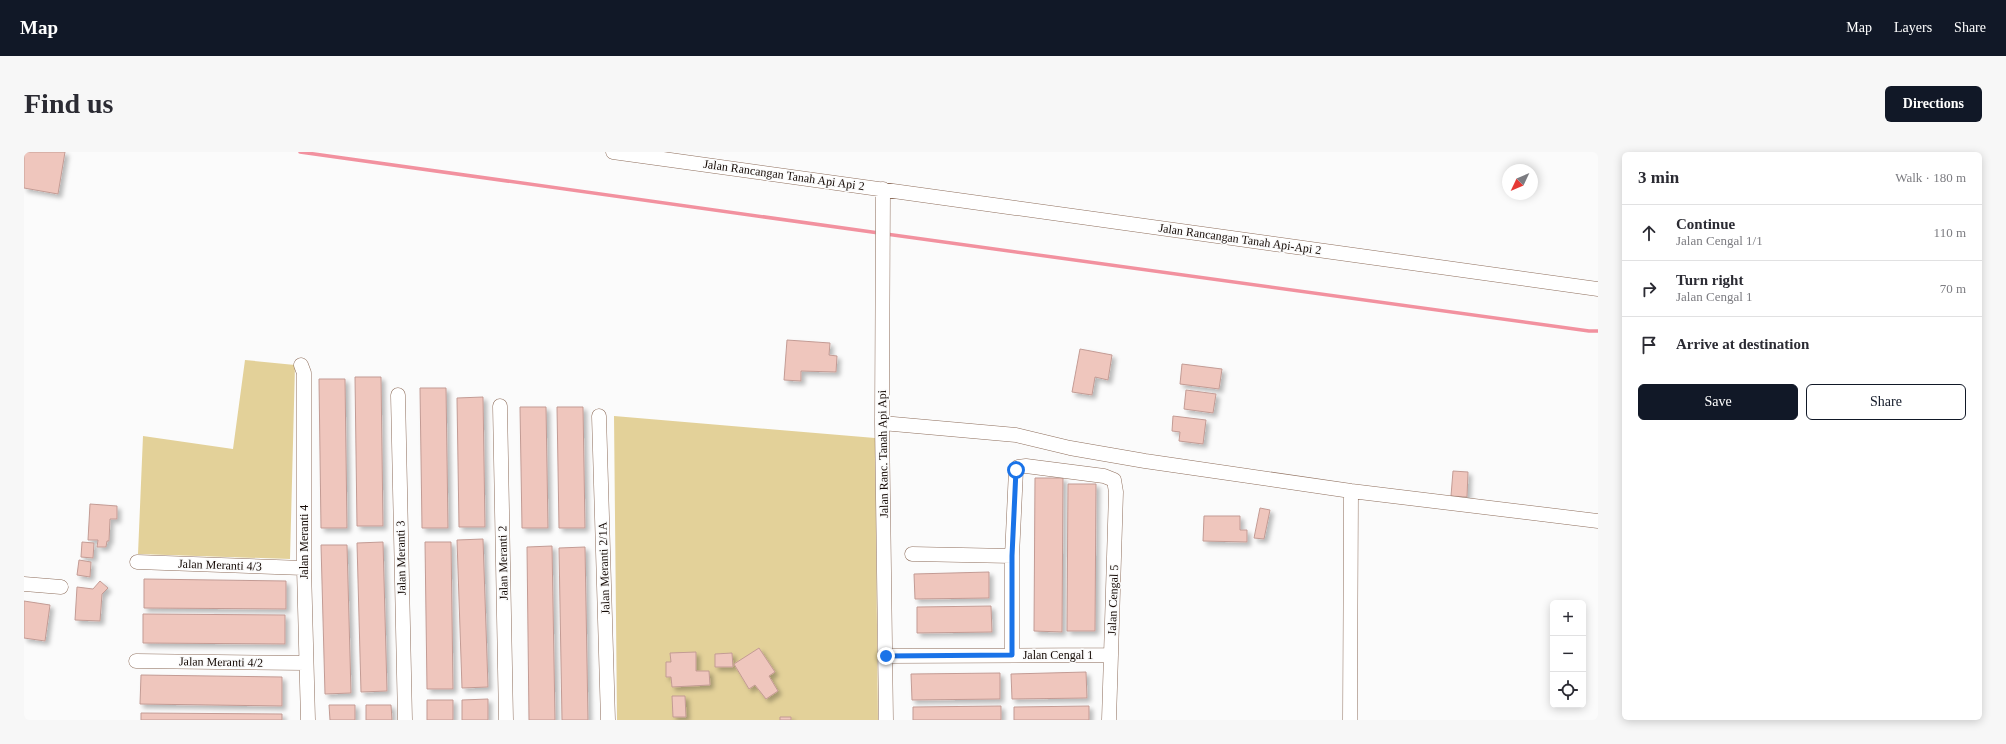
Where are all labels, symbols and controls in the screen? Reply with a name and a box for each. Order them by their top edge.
text: Map [20,17,58,38]
text: Map [1846,20,1872,35]
text: Layers [1894,20,1932,35]
text: Share [1954,20,1986,35]
button: Directions [1885,86,1982,122]
text: Find us [24,88,114,119]
street label: Jalan Rancangan Tanah Api Api 2 [703,157,865,193]
north arrow [1502,164,1538,200]
text: 3 min [1638,168,1679,187]
text: Walk · 180 m [1895,170,1966,185]
text: Continue [1676,216,1735,232]
street label: Jalan Rancangan Tanah Api-Api 2 [1158,221,1322,257]
icon: ahead [1638,222,1660,244]
text: 110 m [1934,225,1966,240]
text: Jalan Cengal 1/1 [1676,233,1763,248]
text: Turn right [1676,272,1743,288]
icon: right [1638,278,1660,300]
text: 70 m [1940,281,1966,296]
text: Jalan Cengal 1 [1676,289,1753,304]
icon: arrive [1638,334,1660,356]
text: Arrive at destination [1676,336,1809,352]
button: Save [1638,384,1798,420]
button: Share [1806,384,1966,420]
street label: Jalan Ranc. Tanah Api Api [875,389,891,518]
route start [1007,461,1025,479]
street label: Jalan Meranti 4 [297,505,311,579]
street label: Jalan Meranti 3 [393,521,409,595]
street label: Jalan Meranti 2/1A [595,521,613,615]
street label: Jalan Meranti 2 [495,526,511,600]
street label: Jalan Meranti 4/3 [178,557,262,573]
street label: Jalan Cengal 5 [1105,564,1121,636]
map controls [1550,600,1586,708]
button: + [1550,600,1586,636]
button: − [1550,636,1586,672]
route end [877,647,895,665]
street label: Jalan Cengal 1 [1023,648,1093,662]
street label: Jalan Meranti 4/2 [179,654,263,670]
button: locate [1550,672,1586,708]

